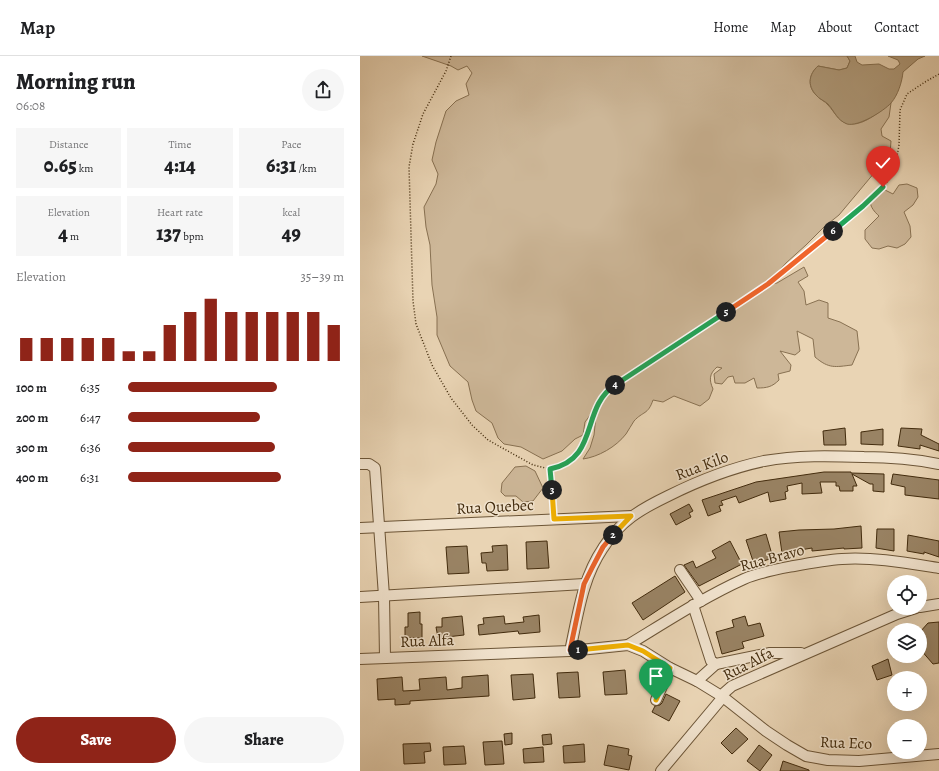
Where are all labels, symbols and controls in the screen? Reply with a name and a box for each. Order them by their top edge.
text: Map [20,15,55,41]
text: Home [713,18,748,37]
text: Map [770,18,796,37]
text: About [818,18,852,37]
text: Contact [874,18,919,37]
text: Morning run [16,67,136,97]
button: share [302,69,344,111]
text: 06:08 [16,97,45,114]
text: Distance [49,137,88,152]
text: Time [169,137,191,152]
text: Pace [281,137,302,152]
pin [866,146,900,187]
text: 0.65 [44,152,77,179]
text: 4:14 [164,152,196,179]
text: 6:31 [266,152,296,179]
icon: check [872,152,894,174]
text: km [77,161,93,176]
text: /km [296,161,317,176]
text: Elevation [48,205,90,220]
text: Heart rate [157,205,203,220]
text: kcal [283,205,300,220]
text: 4 [58,220,68,247]
text: 137 [156,220,181,247]
text: 49 [282,220,301,247]
pin: 6 [823,221,843,241]
text: 6 [830,223,836,238]
text: m [68,229,79,244]
text: bpm [181,229,204,244]
text: Elevation [16,268,66,285]
text: 35–39 m [300,268,344,285]
pin: 5 [716,302,736,322]
text: 5 [724,304,728,319]
pin: 4 [605,375,625,395]
text: 4 [612,377,618,392]
text: 100 m [16,379,47,396]
text: 6:35 [80,379,100,396]
text: 200 m [16,409,49,426]
text: 6:47 [80,409,100,426]
text: 300 m [16,439,48,456]
text: 6:36 [80,439,101,456]
street label: Rua Kilo [672,446,732,486]
text: 400 m [16,469,48,486]
text: 6:31 [80,469,99,486]
pin: 3 [542,480,562,500]
text: 3 [550,482,554,497]
street label: Rua Quebec [456,494,535,520]
pin: 2 [603,525,623,545]
text: 2 [610,527,616,542]
street label: Rua Bravo [737,539,807,577]
map controls [887,575,927,759]
button: locate [887,575,927,615]
button: layers [887,623,927,663]
street label: Rua Alfa [400,629,455,653]
pin: 1 [568,640,588,660]
text: 1 [576,642,580,657]
street label: Rua Alfa [719,642,778,686]
pin [639,659,673,700]
icon: arrive [645,665,667,687]
button: + [887,671,927,711]
button: Save [16,717,176,763]
button: Share [184,717,344,763]
button: − [887,719,927,759]
street label: Rua Eco [820,731,872,755]

